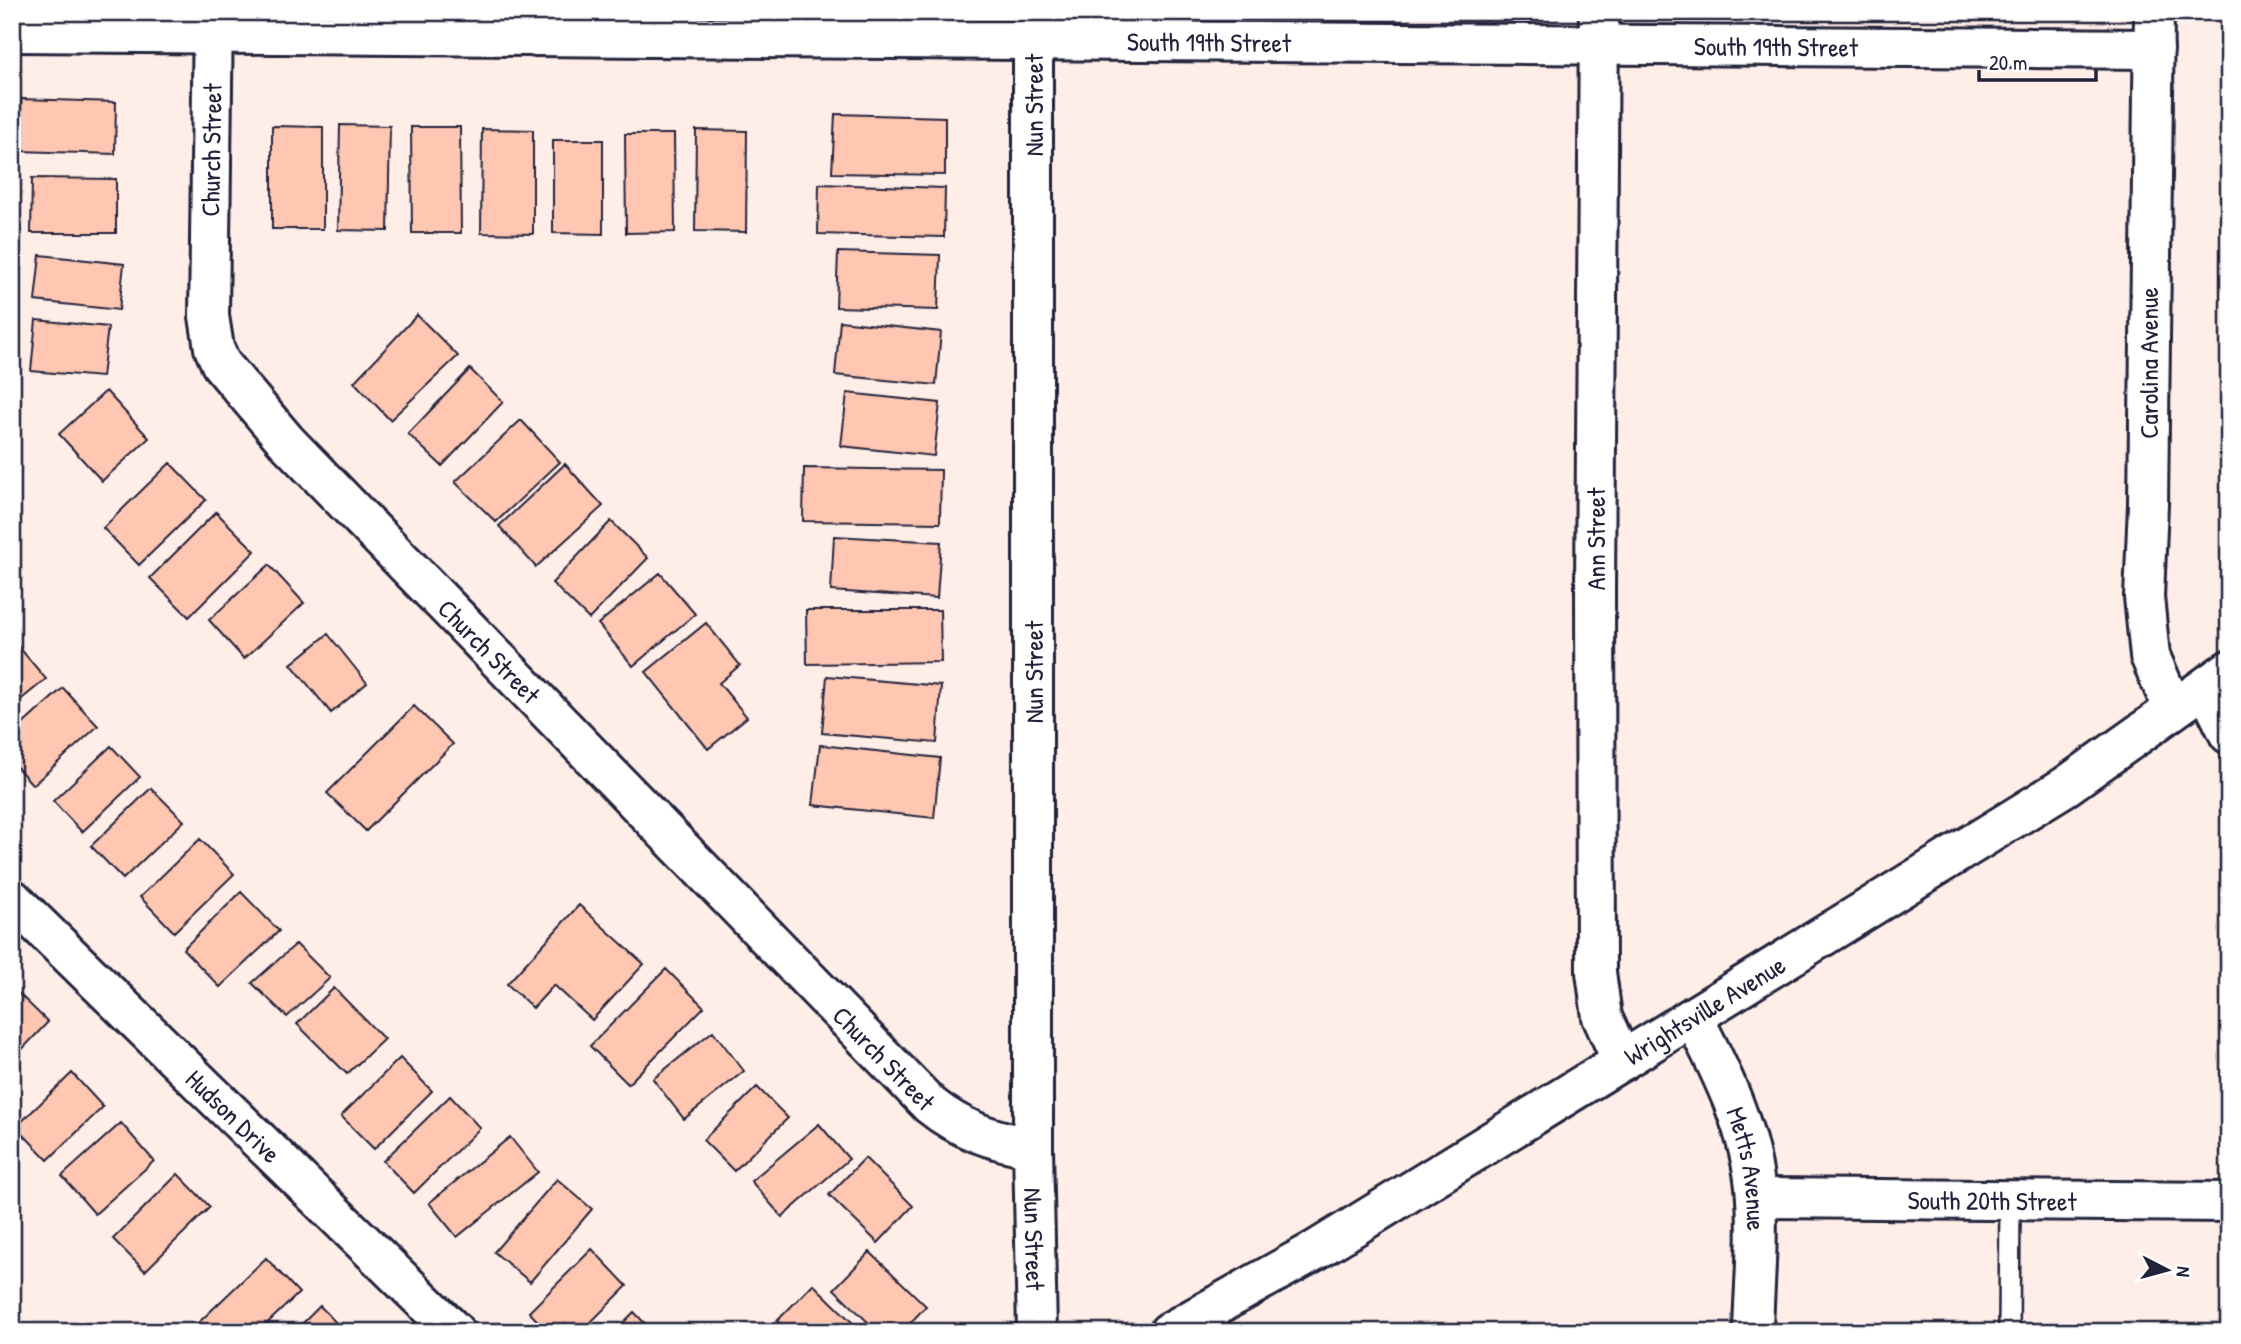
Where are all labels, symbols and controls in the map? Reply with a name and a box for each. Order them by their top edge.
street label: South 19th Street [1127,23,1292,60]
street label: South 19th Street [1694,28,1859,64]
scale bar [1979,38,2096,82]
text: 20 m [1989,48,2027,77]
street label: Nun Street [1016,53,1051,156]
street label: Church Street [192,82,230,217]
street label: Carolina Avenue [2131,287,2166,439]
street label: Ann Street [1578,487,1613,590]
street label: Church Street [431,591,549,712]
street label: Nun Street [1016,620,1051,723]
street label: Wrightsville Avenue [1617,947,1791,1073]
street label: Church Street [825,998,944,1119]
street label: Hudson Drive [179,1061,289,1170]
street label: Metts Avenue [1719,1102,1774,1231]
street label: South 20th Street [1907,1182,2078,1218]
street label: Nun Street [1016,1187,1054,1292]
north arrow [2132,1236,2202,1306]
text: N [2170,1265,2197,1278]

